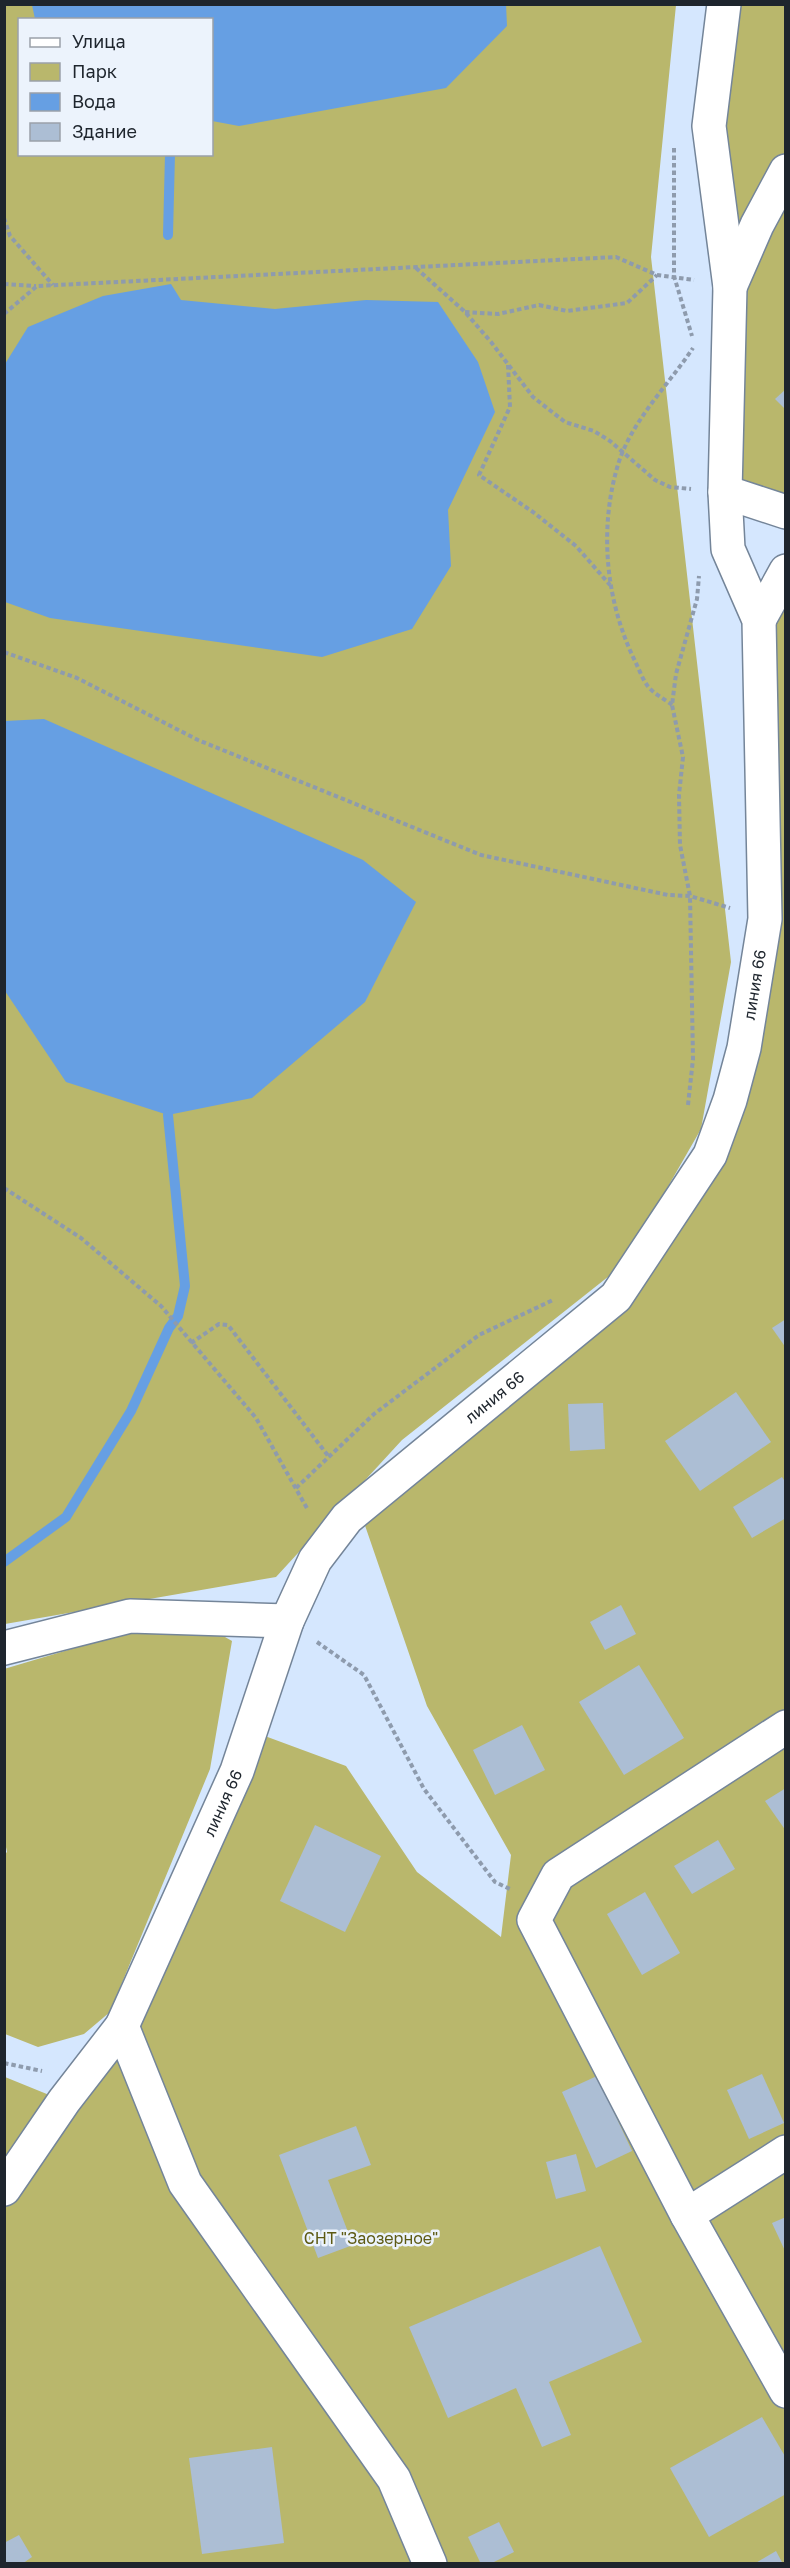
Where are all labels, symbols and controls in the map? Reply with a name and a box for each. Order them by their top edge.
legend [18,18,213,156]
text: Улица [72,30,126,52]
text: Парк [72,60,117,82]
text: Вода [72,90,116,112]
text: Здание [72,120,137,142]
street label: линия 66 [739,948,770,1021]
street label: линия 66 [461,1366,528,1427]
street label: линия 66 [199,1766,246,1840]
park label: СНТ "Заозерное" [304,2228,438,2248]

